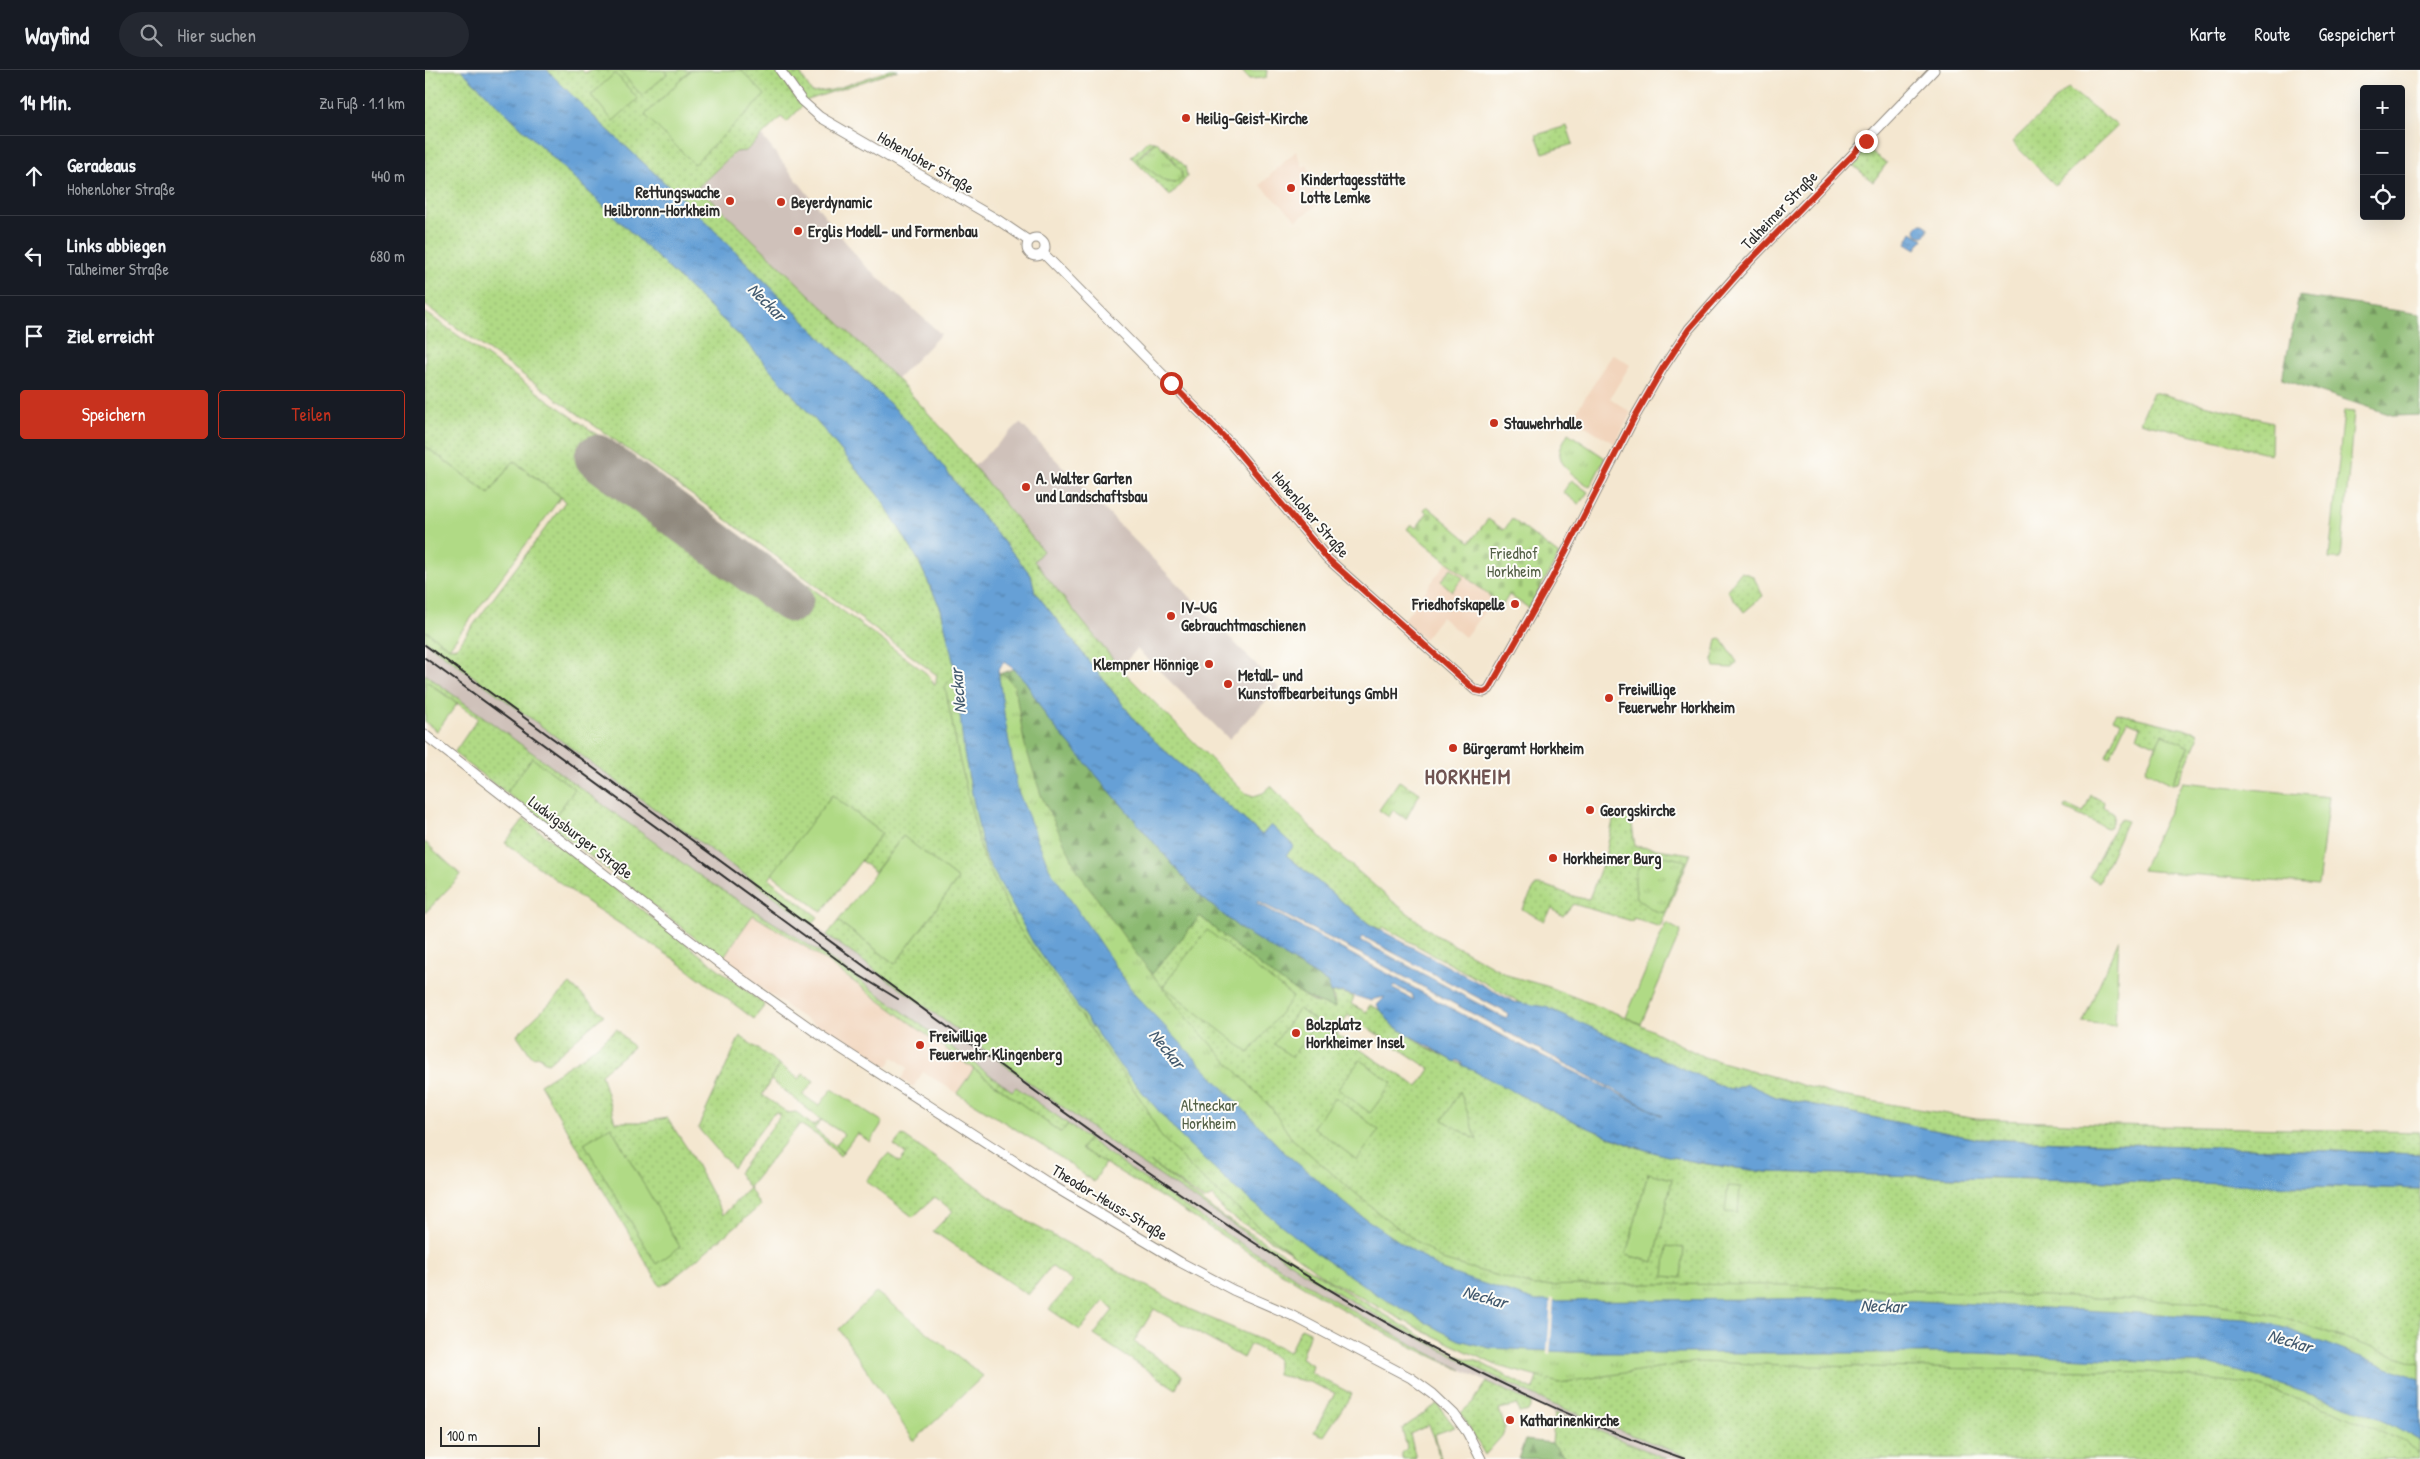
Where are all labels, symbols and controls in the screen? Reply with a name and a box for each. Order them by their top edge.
search box [119,12,469,57]
text: Wayfind [25,19,89,51]
icon: search [137,21,165,49]
text: Hier suchen [177,22,256,48]
text: Karte [2190,22,2227,47]
text: Route [2255,22,2291,47]
text: Gespeichert [2319,22,2395,47]
map controls [2360,85,2405,220]
button: + [2360,85,2405,130]
text: 14 Min. [20,88,72,117]
text: Zu Fuß · 1.1 km [319,92,405,114]
place label: Heilig-Geist-Kirche [1196,107,1309,130]
marker: Heilig-Geist-Kirche [1180,112,1192,124]
street label: Hohenloher Straße [874,125,979,199]
route end [1855,130,1878,153]
button: − [2360,130,2405,175]
text: Geradeaus [67,152,136,178]
icon: ahead [20,162,48,190]
text: 440 m [371,165,405,187]
street label: Talheimer Straße [1736,165,1823,254]
place label: Kindertagesstätte Lotte Lemke [1301,168,1406,208]
button: locate [2360,175,2405,220]
text: Hohenloher Straße [67,178,175,200]
place label: Rettungswache Heilbronn-Horkheim [604,181,721,221]
marker: Kindertagesstätte Lotte Lemke [1285,182,1297,194]
place label: Beyerdynamic [791,191,873,214]
marker: Rettungswache Heilbronn-Horkheim [724,195,736,207]
marker: Beyerdynamic [775,196,787,208]
place label: Erglis Modell- und Formenbau [808,220,978,243]
marker: Erglis Modell- und Formenbau [792,225,804,237]
text: Links abbiegen [67,232,166,258]
icon: left [20,242,48,270]
text: 680 m [370,245,405,267]
text: Talheimer Straße [67,258,169,280]
water label: Neckar [743,277,794,328]
icon: arrive [20,322,48,350]
text: Ziel erreicht [67,323,154,349]
route start [1160,372,1183,395]
button: Speichern [20,390,208,439]
button: Teilen [218,390,405,439]
place label: Stauwehrhalle [1504,412,1583,434]
marker: Stauwehrhalle [1488,417,1500,429]
street label: Hohenloher Straße [1267,466,1355,562]
place label: A. Walter Garten und Landschaftsbau [1036,467,1148,507]
marker: A. Walter Garten und Landschaftsbau [1020,481,1032,493]
park label: Friedhof Horkheim [1487,542,1541,582]
place label: Friedhofskapelle [1411,593,1506,616]
place label: IV-UG Gebrauchtmaschienen [1181,596,1306,636]
marker: Friedhofskapelle [1509,598,1521,610]
marker: IV-UG Gebrauchtmaschienen [1165,610,1177,622]
place label: Klempner Hönnige [1093,653,1200,676]
marker: Klempner Hönnige [1203,658,1215,670]
place label: Metall- und Kunstoffbearbeitungs GmbH [1238,664,1398,705]
water label: Neckar [943,665,972,715]
marker: Metall- und Kunstoffbearbeitungs GmbH [1222,678,1234,690]
place label: Freiwillige Feuerwehr Horkheim [1618,678,1735,718]
marker: Freiwillige Feuerwehr Horkheim [1603,692,1615,704]
place label: Bürgeramt Horkheim [1463,737,1584,760]
marker: Bürgeramt Horkheim [1447,742,1459,754]
district label: HORKHEIM [1425,762,1511,791]
street label: Ludwigsburger Straße [524,790,638,884]
place label: Georgskirche [1600,799,1676,822]
marker: Georgskirche [1584,804,1596,816]
place label: Horkheimer Burg [1563,847,1661,870]
marker: Horkheimer Burg [1547,852,1559,864]
place label: Bolzplatz Horkheimer Insel [1306,1013,1405,1053]
water label: Neckar [1143,1023,1193,1076]
place label: Freiwillige Feuerwehr Klingenberg [929,1025,1062,1066]
marker: Bolzplatz Horkheimer Insel [1290,1027,1302,1039]
marker: Freiwillige Feuerwehr Klingenberg [914,1039,926,1051]
park label: Altneckar Horkheim [1181,1094,1237,1134]
street label: Theodor-Heuss-Straße [1048,1159,1173,1246]
water label: Neckar [1460,1278,1512,1315]
water label: Neckar [1860,1292,1908,1319]
water label: Neckar [2265,1322,2317,1360]
place label: Katharinenkirche [1520,1409,1620,1431]
marker: Katharinenkirche [1504,1414,1516,1426]
scale bar [440,1424,540,1447]
text: 100 m [447,1426,477,1445]

